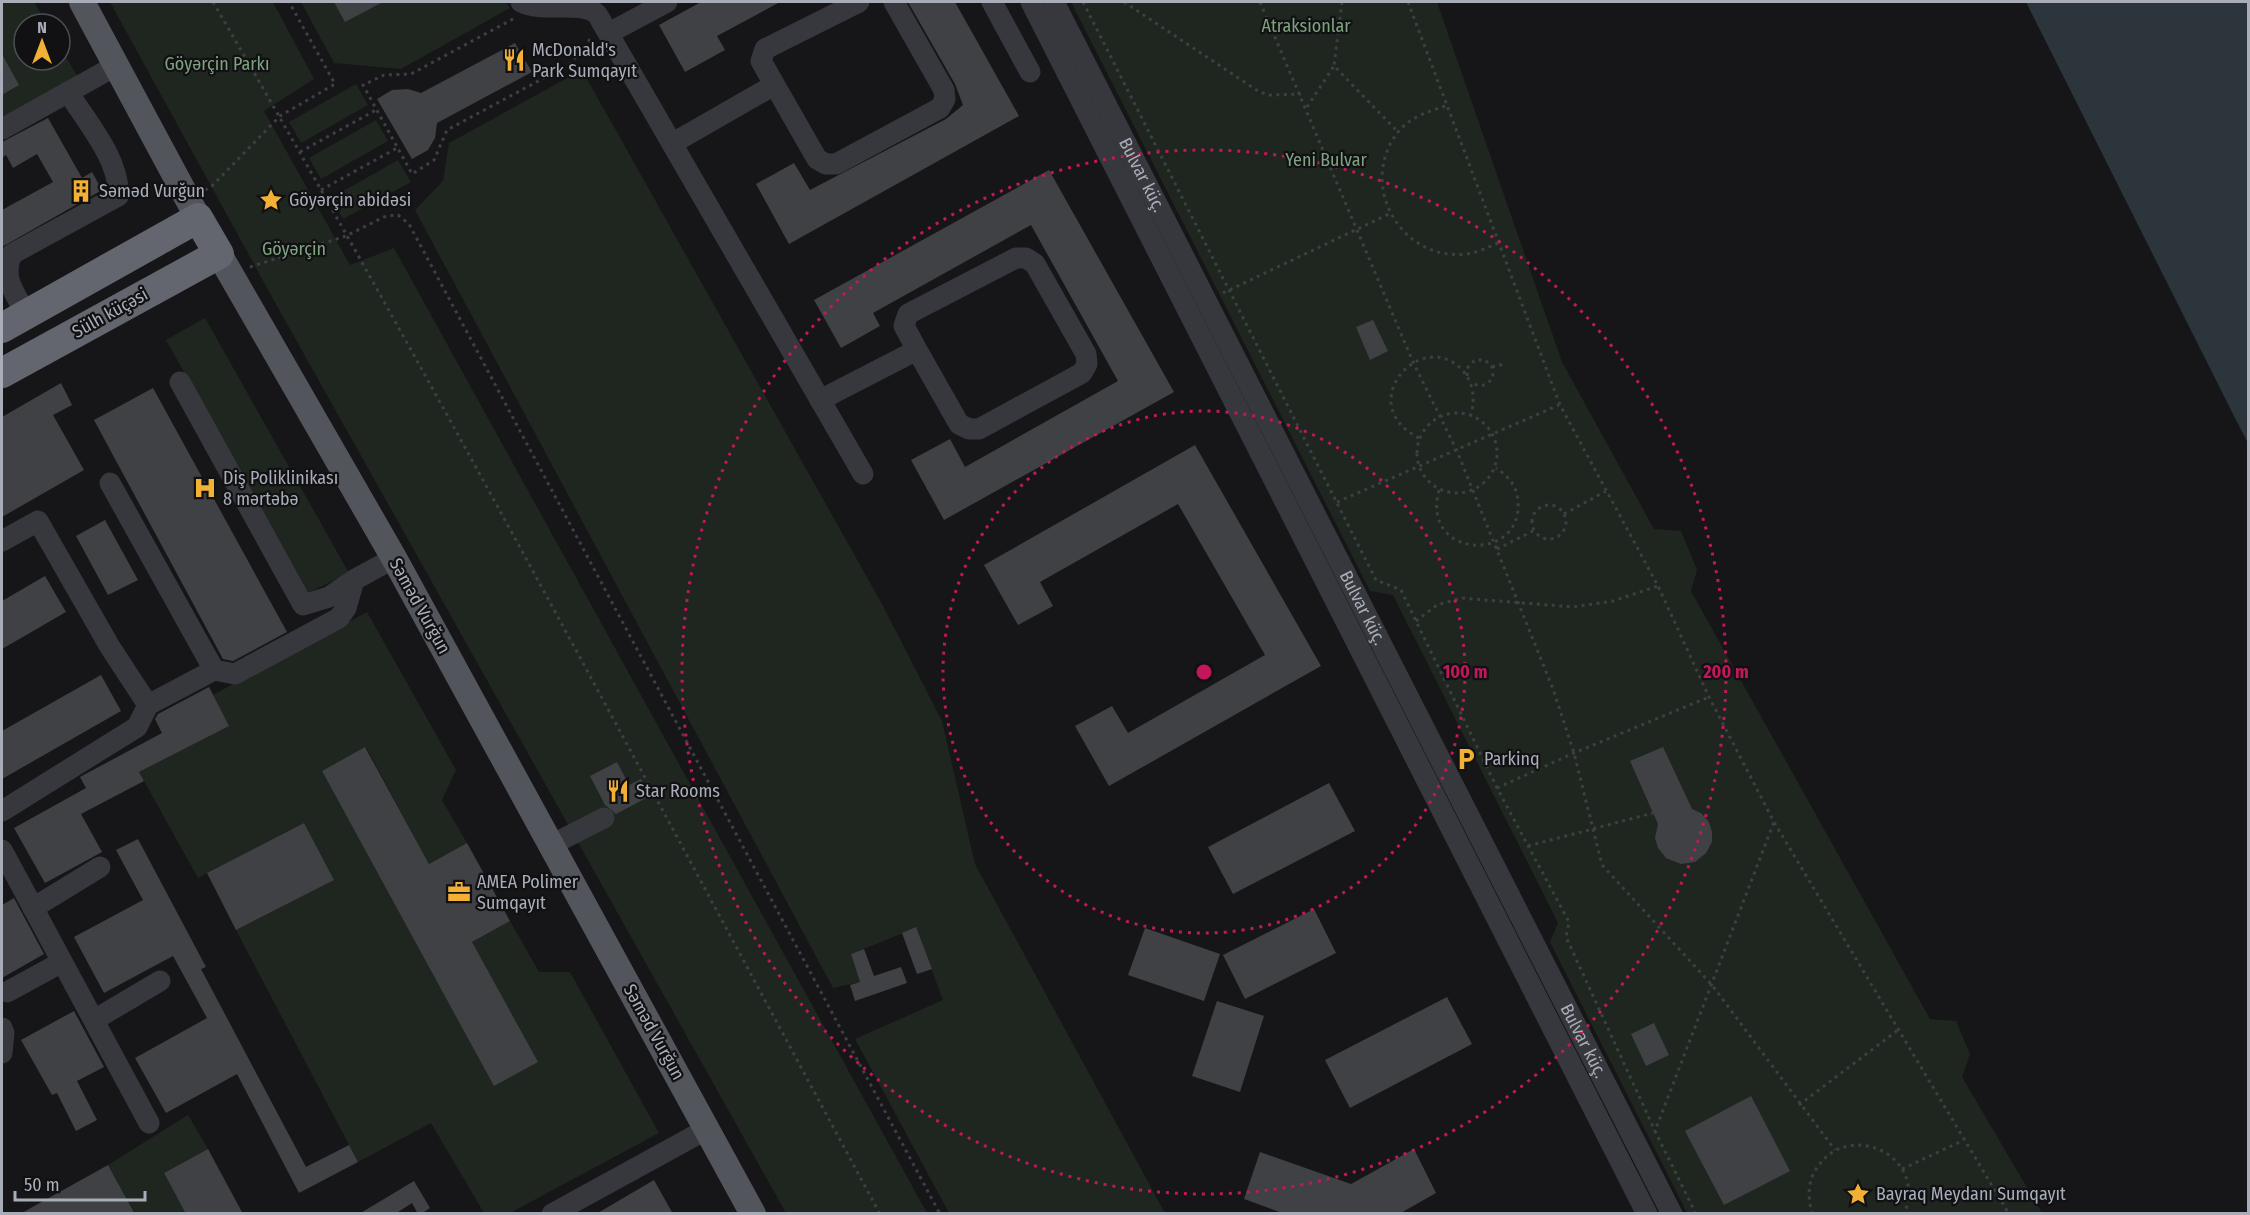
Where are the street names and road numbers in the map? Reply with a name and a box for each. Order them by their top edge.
street label: Bulvar küç. [1114,134,1170,216]
street label: Sülh küçəsi [68,283,152,343]
street label: Səməd Vurğun [385,554,455,658]
street label: Bulvar küç. [1335,567,1391,649]
street label: Səməd Vurğun [619,980,689,1084]
street label: Bulvar küç. [1556,1000,1612,1082]

